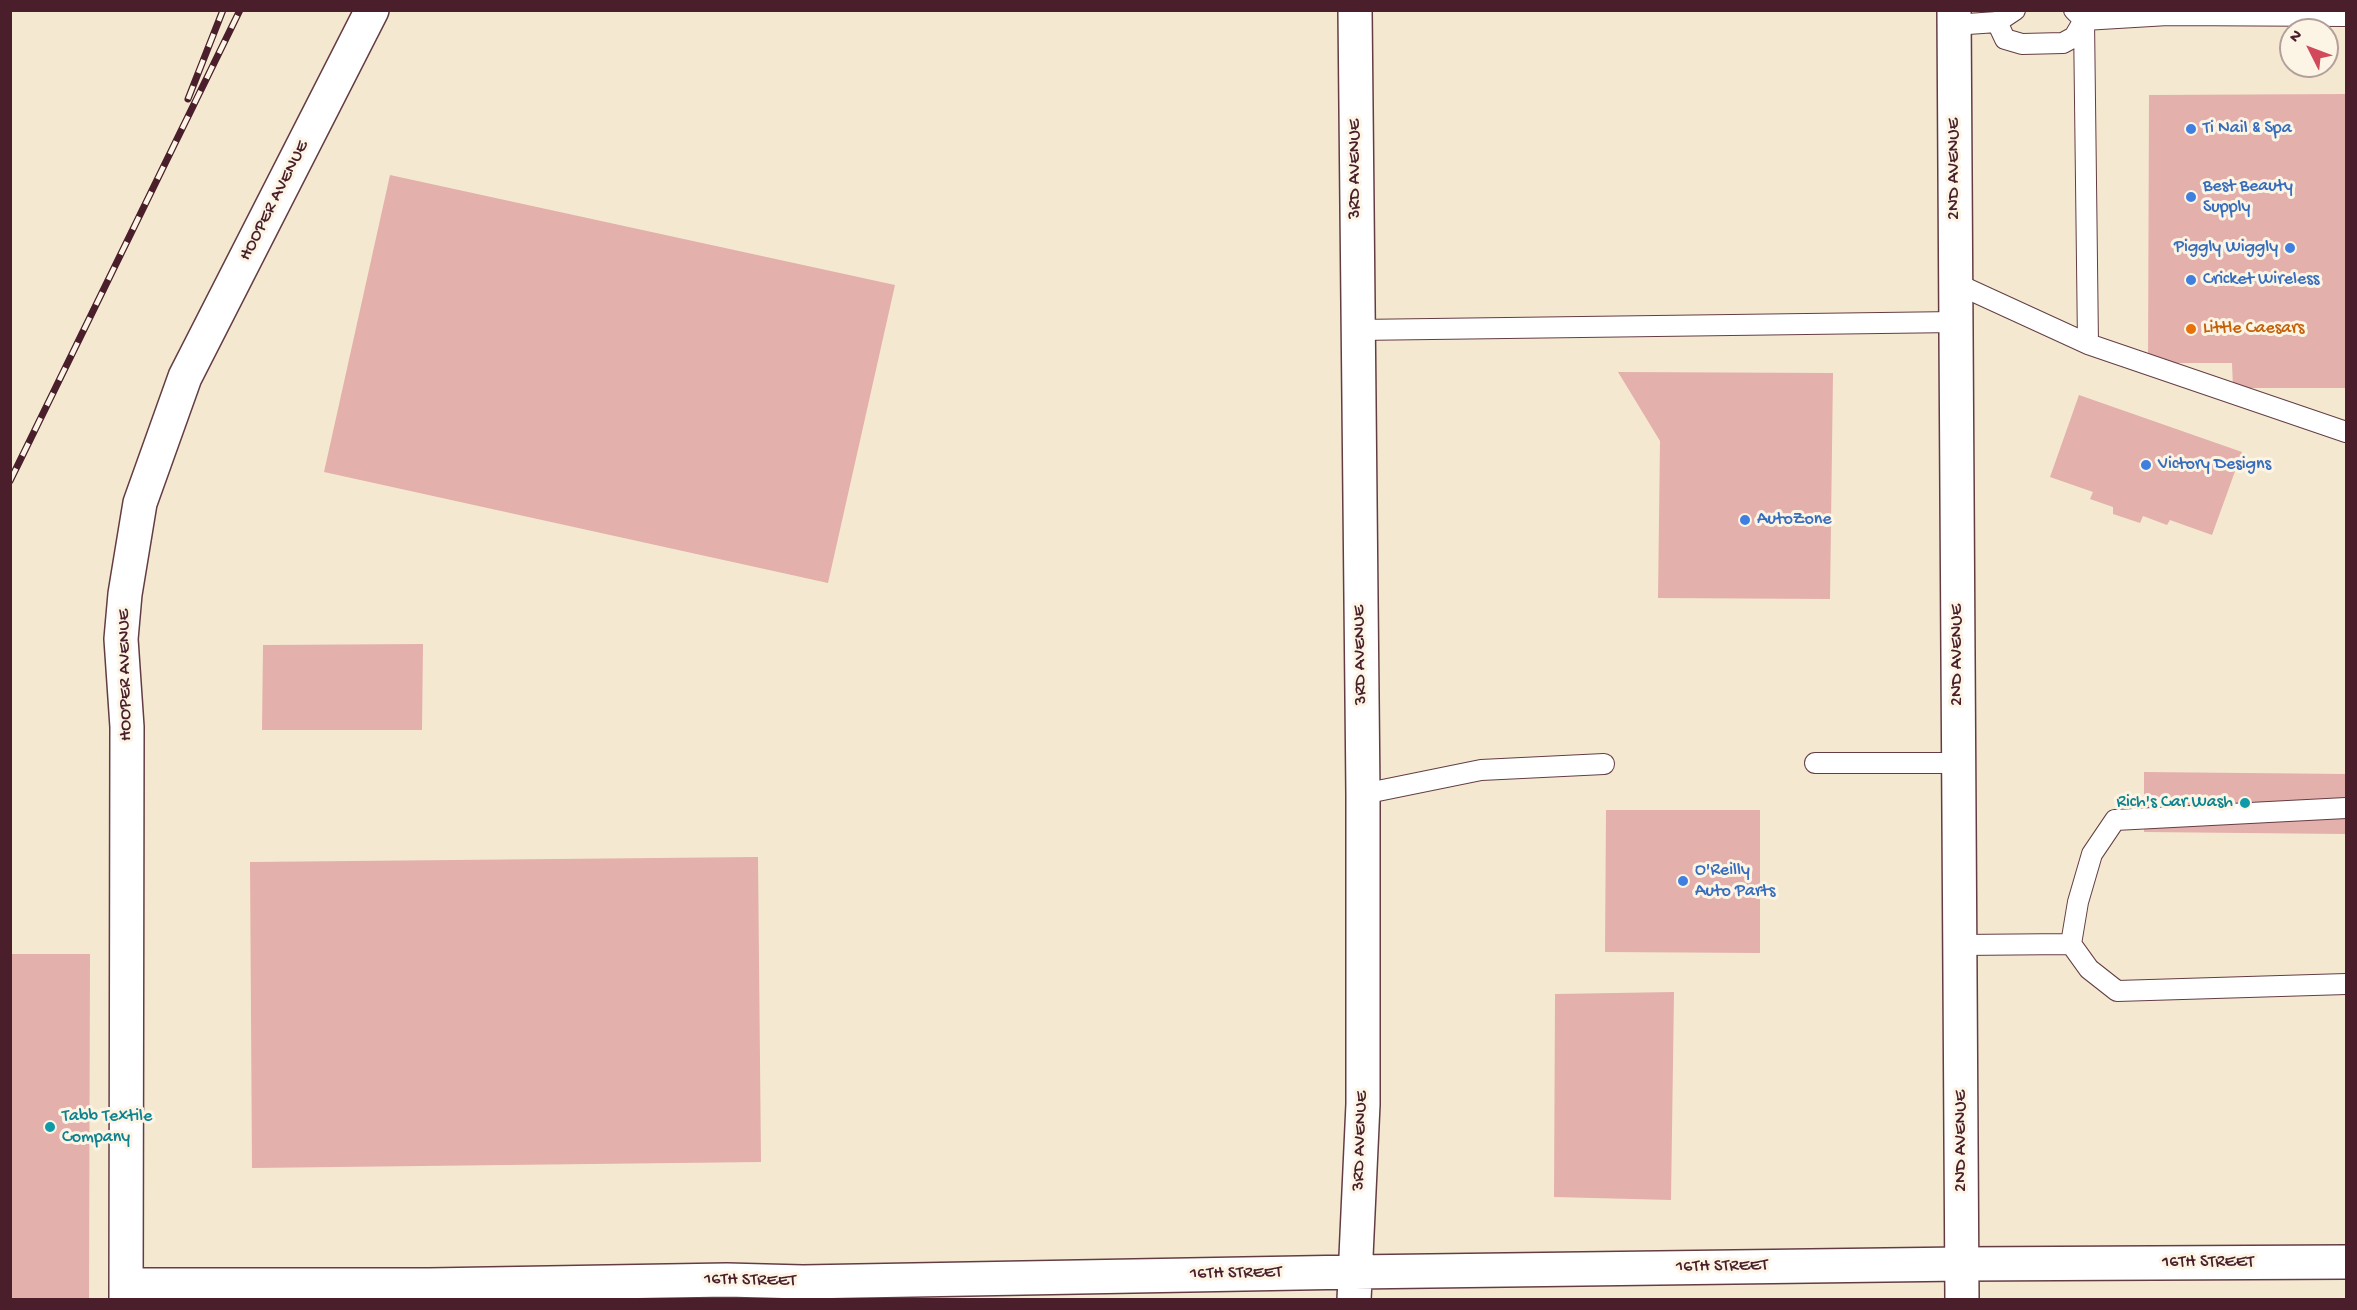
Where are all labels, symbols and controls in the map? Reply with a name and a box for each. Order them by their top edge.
north arrow [2279,18,2339,78]
text: N [2286,27,2307,47]
street label: 2ND AVENUE [1944,118,1966,220]
place label: Ti Nail & Spa [2203,118,2292,140]
street label: 3RD AVENUE [1345,119,1367,219]
marker: Ti Nail & Spa [2184,122,2198,136]
street label: HOOPER AVENUE [235,137,315,265]
place label: Best Beauty Supply [2203,176,2293,219]
marker: Best Beauty Supply [2184,190,2198,204]
place label: Piggly Wiggly [2174,237,2278,259]
marker: Piggly Wiggly [2283,241,2297,255]
place label: Cricket Wireless [2203,269,2319,291]
marker: Cricket Wireless [2184,273,2198,287]
place label: Little Caesars [2203,318,2304,340]
marker: Little Caesars [2184,322,2198,336]
place label: Victory Designs [2158,454,2271,476]
marker: Victory Designs [2139,458,2153,472]
place label: AutoZone [1757,509,1832,531]
marker: AutoZone [1738,513,1752,527]
street label: 2ND AVENUE [1947,604,1969,706]
street label: 3RD AVENUE [1349,605,1373,705]
street label: HOOPER AVENUE [114,609,138,741]
place label: Rich's Car Wash [2116,792,2233,814]
marker: Rich's Car Wash [2238,796,2252,810]
place label: O'Reilly Auto Parts [1695,860,1775,902]
marker: O'Reilly Auto Parts [1676,874,1690,888]
street label: 2ND AVENUE [1951,1090,1973,1192]
street label: 3RD AVENUE [1348,1091,1374,1191]
place label: Tabb Textile Company [62,1106,152,1148]
marker: Tabb Textile Company [43,1120,57,1134]
street label: 16TH STREET [2162,1252,2254,1274]
street label: 16TH STREET [1676,1255,1768,1279]
street label: 16TH STREET [1190,1262,1282,1286]
street label: 16TH STREET [704,1269,796,1293]

